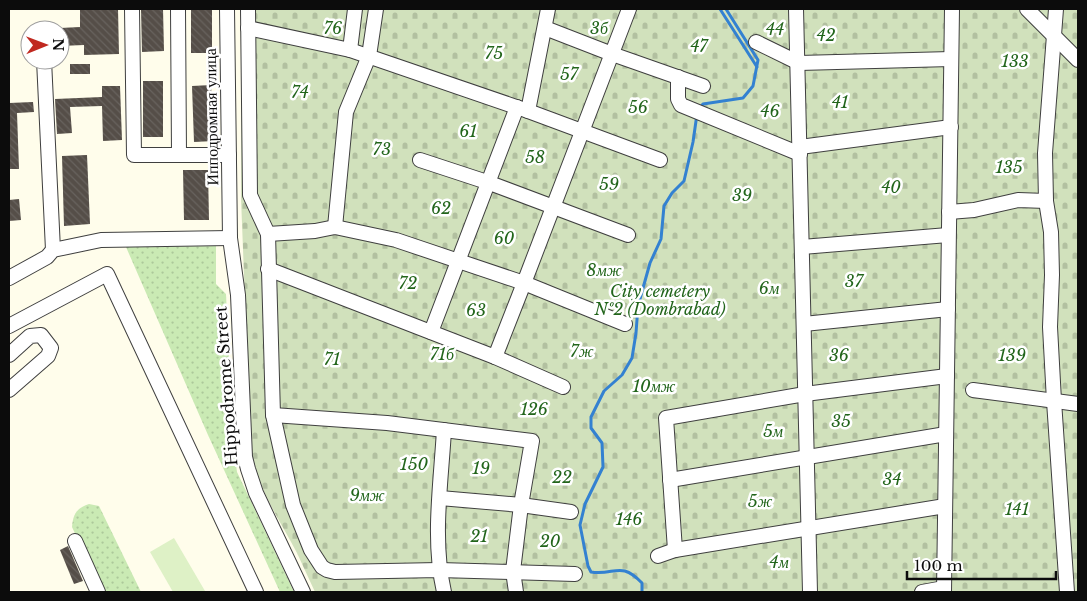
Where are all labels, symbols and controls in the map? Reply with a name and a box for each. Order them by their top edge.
park label: 76 [324,18,342,38]
park label: 3б [590,18,609,38]
park label: 44 [766,19,784,39]
north arrow [20,20,70,70]
park label: 42 [816,25,836,45]
park label: 47 [690,36,709,56]
text: N [49,38,67,52]
park label: 75 [485,43,503,63]
street label: Ипподромная улица [200,48,222,186]
park label: 133 [1000,51,1029,71]
park label: 57 [560,64,580,84]
park label: 74 [291,82,309,102]
park label: 41 [832,92,848,112]
park label: 56 [628,97,648,117]
park label: 46 [760,101,780,121]
park label: 61 [459,121,477,141]
park label: 73 [373,139,391,159]
park label: 58 [525,147,545,167]
park label: 135 [994,157,1023,177]
park label: 59 [599,174,619,194]
park label: 40 [881,177,901,197]
park label: 39 [732,185,752,205]
park label: 62 [431,198,451,218]
park label: 60 [494,228,515,248]
park label: 8мж [586,260,622,280]
park label: 37 [845,271,865,291]
park label: 72 [399,273,417,293]
park label: 6м [759,278,779,298]
park label: City cemetery №2 (Dombrabad) [593,281,726,319]
park label: 63 [466,300,486,320]
street label: Hippodrome Street [210,305,242,467]
park label: 7ж [570,341,594,361]
park label: 71б [430,344,455,364]
park label: 36 [829,345,849,365]
park label: 139 [997,345,1026,365]
park label: 71 [324,349,340,369]
park label: 10мж [632,376,676,396]
park label: 126 [519,399,548,419]
park label: 35 [831,411,851,431]
park label: 5м [763,421,783,441]
park label: 150 [399,454,428,474]
park label: 19 [471,458,490,478]
park label: 22 [552,467,572,487]
park label: 34 [882,469,902,489]
park label: 9мж [349,485,385,505]
park label: 5ж [748,491,772,511]
park label: 141 [1004,499,1029,519]
park label: 146 [615,509,642,529]
park label: 21 [470,526,488,546]
park label: 20 [540,531,561,551]
scale bar [907,548,1056,580]
park label: 4м [769,552,789,572]
text: 100 m [914,556,963,575]

